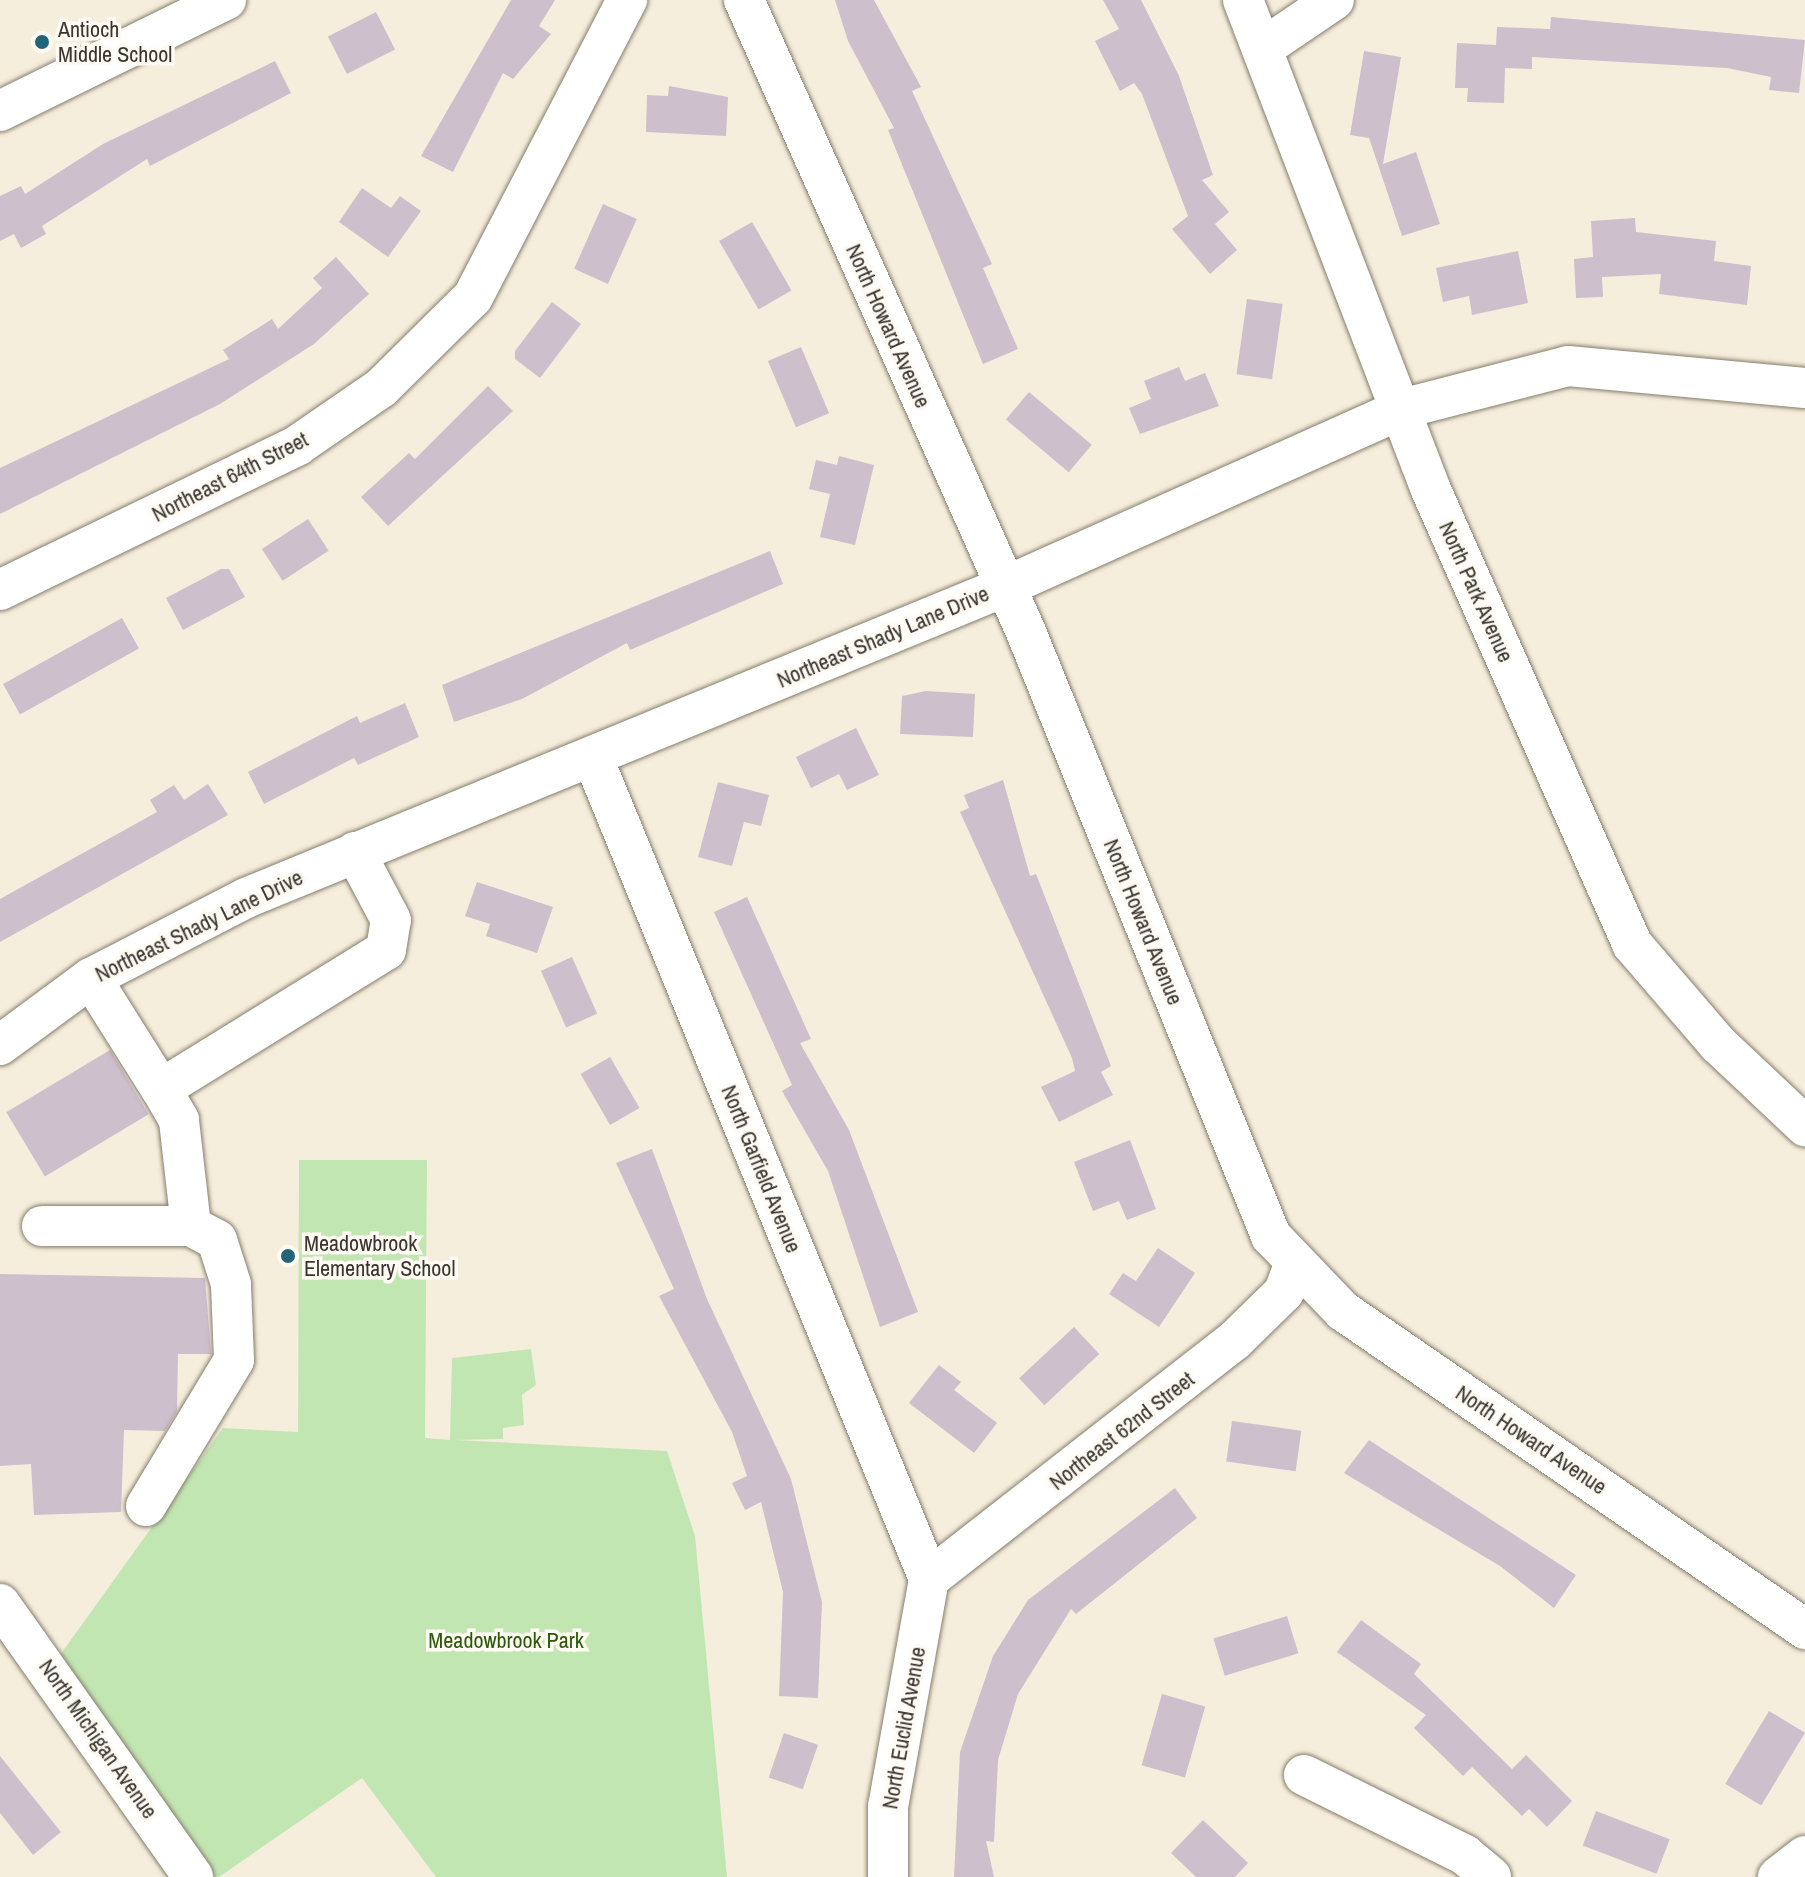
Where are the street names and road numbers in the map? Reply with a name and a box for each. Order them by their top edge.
street label: North Howard Avenue [840,240,936,412]
street label: Northeast 64th Street [148,426,312,528]
street label: North Park Avenue [1433,517,1519,667]
street label: Northeast Shady Lane Drive [773,580,993,694]
street label: North Howard Avenue [1098,835,1188,1009]
street label: Northeast Shady Lane Drive [91,864,307,988]
street label: North Garfield Avenue [715,1081,807,1257]
street label: Northeast 62nd Street [1044,1366,1200,1496]
street label: North Howard Avenue [1450,1380,1612,1500]
street label: North Euclid Avenue [877,1644,931,1812]
street label: North Michigan Avenue [33,1654,163,1824]

